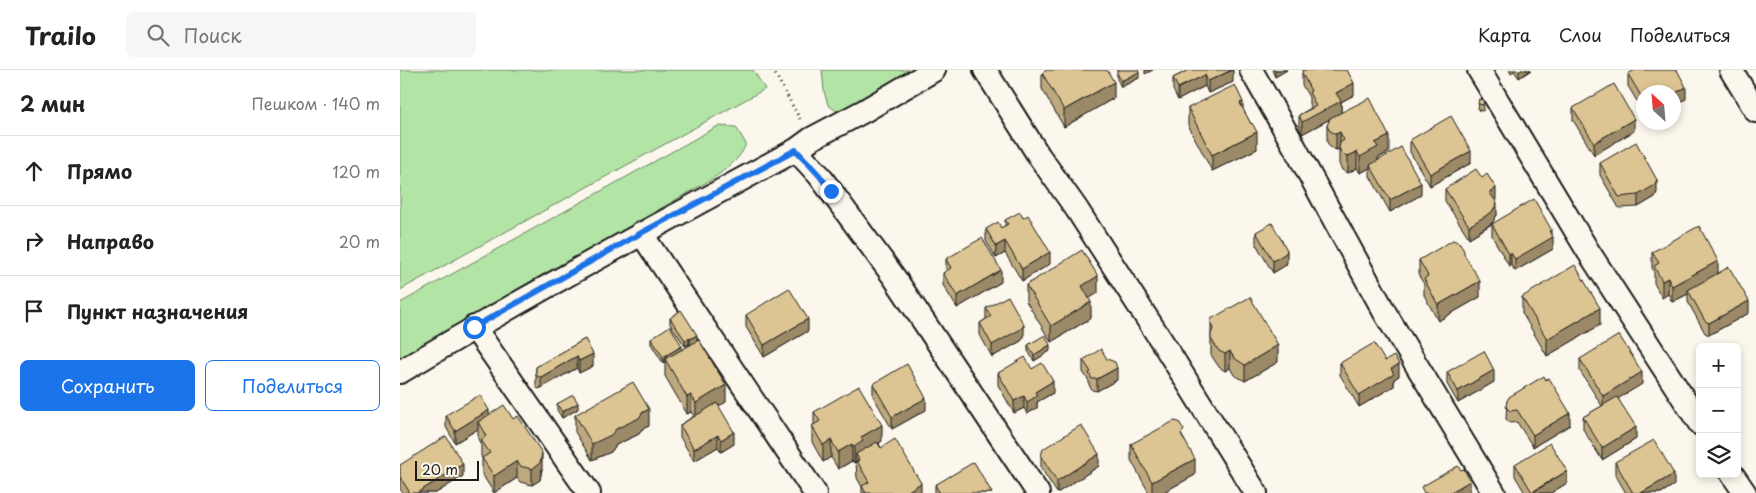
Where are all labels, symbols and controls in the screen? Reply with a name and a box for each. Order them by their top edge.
search box [126,12,476,57]
text: Trailo [25,17,96,53]
icon: search [144,21,172,49]
text: Поиск [184,21,242,49]
text: Карта [1478,21,1531,48]
text: Слои [1559,21,1602,48]
text: Поделиться [1630,21,1731,48]
north arrow [1636,85,1681,130]
text: 2 мин [20,87,85,119]
text: Пешком · 140 m [252,91,380,115]
icon: ahead [20,157,48,185]
text: Прямо [67,157,132,185]
text: 120 m [333,159,380,183]
route end [820,180,843,203]
icon: right [20,227,48,255]
text: Направо [67,227,154,255]
text: 20 m [339,229,380,253]
icon: arrive [20,297,48,325]
text: Пункт назначения [67,297,248,325]
route start [463,316,486,339]
map controls [1696,343,1741,478]
button: + [1696,343,1741,388]
button: Сохранить [20,360,195,411]
button: Поделиться [205,360,380,411]
button: − [1696,388,1741,433]
button: layers [1696,433,1741,478]
scale bar [415,458,479,481]
text: 20 m [422,459,458,480]

